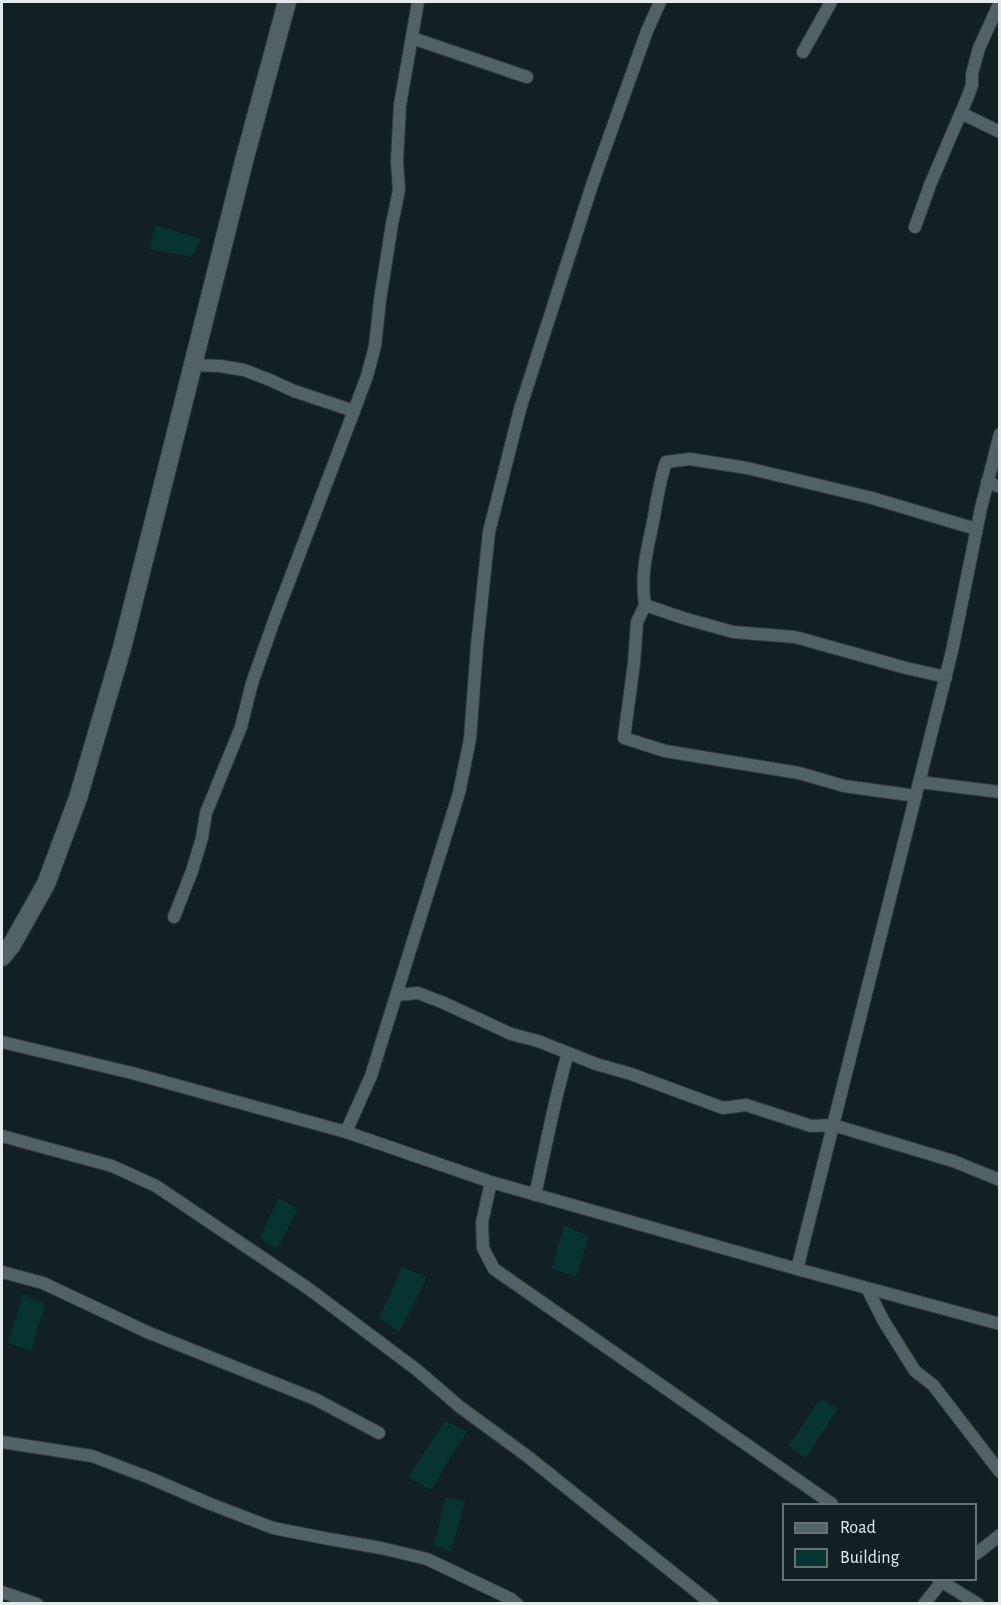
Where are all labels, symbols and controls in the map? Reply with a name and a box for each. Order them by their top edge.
legend [782,1503,977,1581]
text: Road [840,1519,876,1537]
text: Building [840,1549,899,1567]

